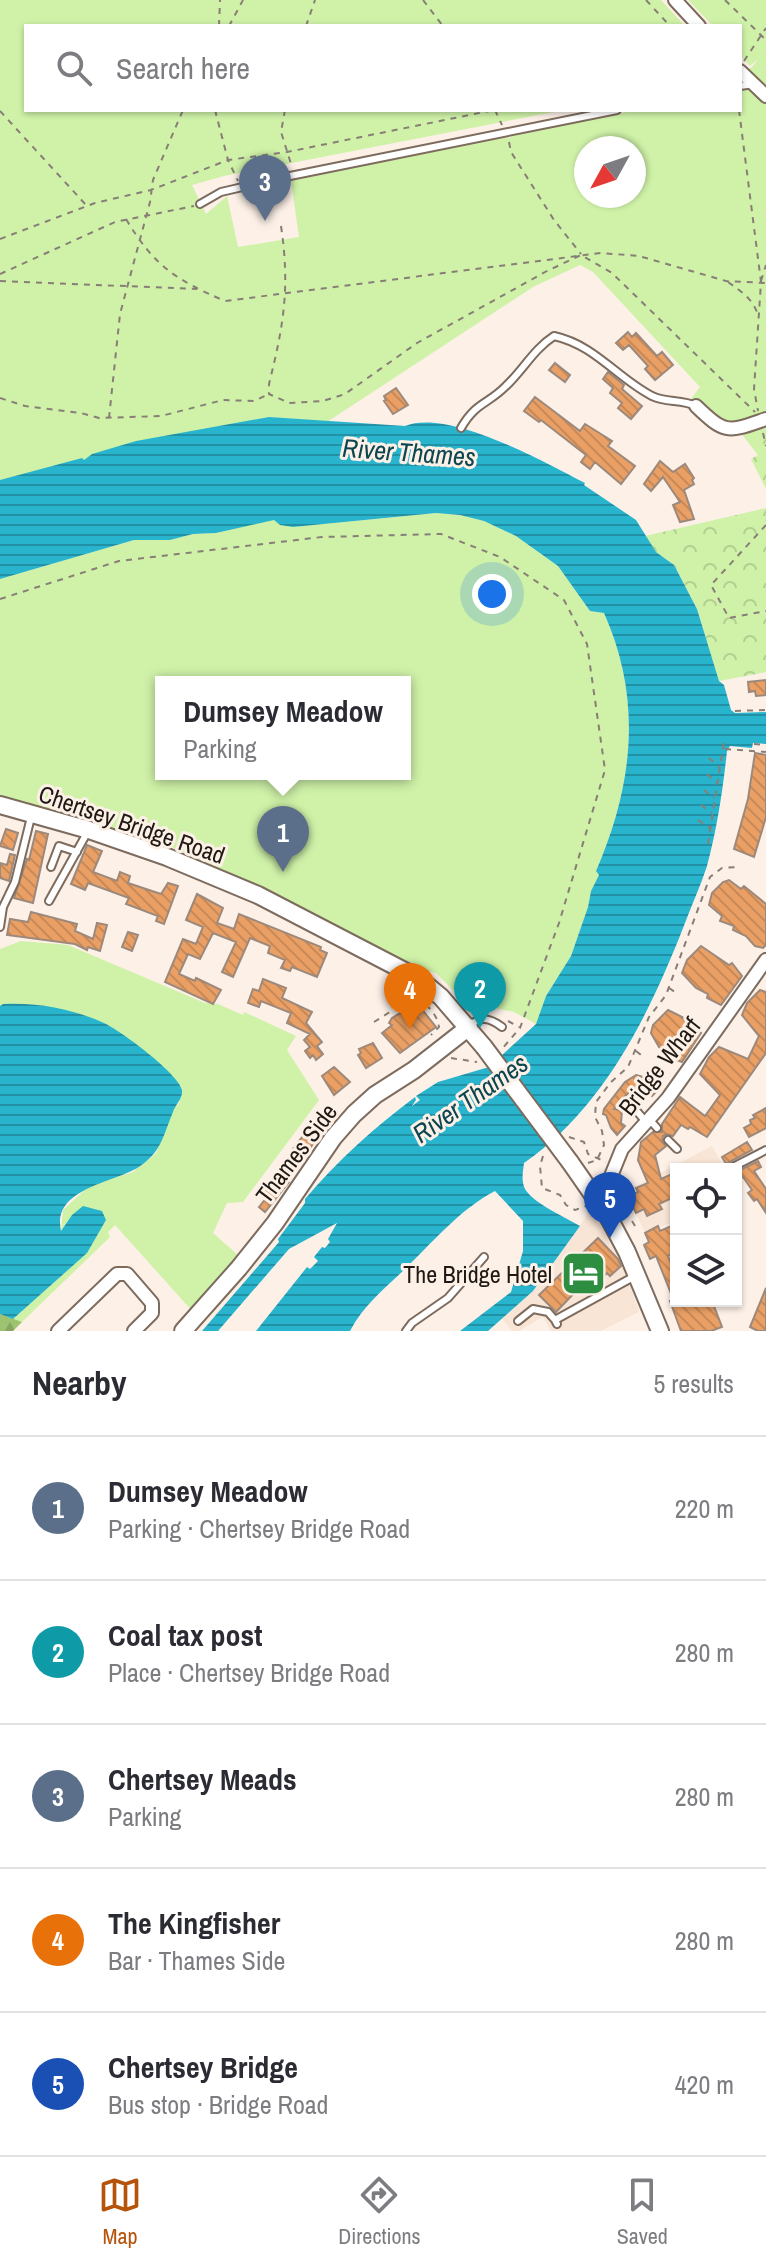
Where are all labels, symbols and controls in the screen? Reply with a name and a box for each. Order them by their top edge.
search box [24,24,742,112]
icon: search [52,46,96,90]
text: Search here [116,48,250,88]
north arrow [574,136,646,208]
pin: 3 [239,155,291,221]
water label: River Thames [341,430,477,474]
your location [472,574,512,614]
popup [155,676,411,780]
text: Dumsey Meadow [183,691,383,731]
text: Parking [183,731,257,766]
street label: Chertsey Bridge Road [35,777,229,871]
pin: 1 [257,806,309,872]
pin: 2 [454,962,506,1028]
pin: 4 [384,963,436,1029]
street label: Bridge Wharf [611,1010,708,1122]
water label: River Thames [405,1045,535,1151]
street label: Thames Side [248,1097,344,1209]
map controls [670,1163,742,1307]
button: locate [670,1163,742,1235]
pin: 5 [584,1172,636,1238]
button: layers [670,1235,742,1307]
hotel icon: The Bridge Hotel [559,1250,607,1298]
place label: The Bridge Hotel [403,1258,552,1290]
text: Nearby [32,1360,127,1406]
text: 5 results [653,1366,734,1401]
text: Dumsey Meadow [108,1471,308,1511]
text: 1 [52,1491,64,1526]
text: 220 m [675,1491,734,1526]
text: Parking · Chertsey Bridge Road [108,1511,410,1546]
text: Coal tax post [108,1615,262,1655]
text: 2 [52,1635,64,1670]
text: 280 m [675,1635,734,1670]
text: Place · Chertsey Bridge Road [108,1655,390,1690]
text: Chertsey Meads [108,1759,297,1799]
text: 3 [52,1779,64,1814]
text: 280 m [675,1779,734,1814]
text: Parking [108,1799,181,1834]
text: The Kingfisher [108,1903,280,1943]
text: 4 [52,1923,64,1958]
text: 280 m [675,1923,734,1958]
text: Bar · Thames Side [108,1943,285,1978]
text: Chertsey Bridge [108,2047,298,2087]
text: 5 [52,2067,64,2102]
text: 420 m [675,2067,734,2102]
text: Bus stop · Bridge Road [108,2087,328,2122]
tab: Map [98,2173,142,2251]
tab: Directions [338,2173,421,2251]
tab: Saved [617,2173,668,2251]

